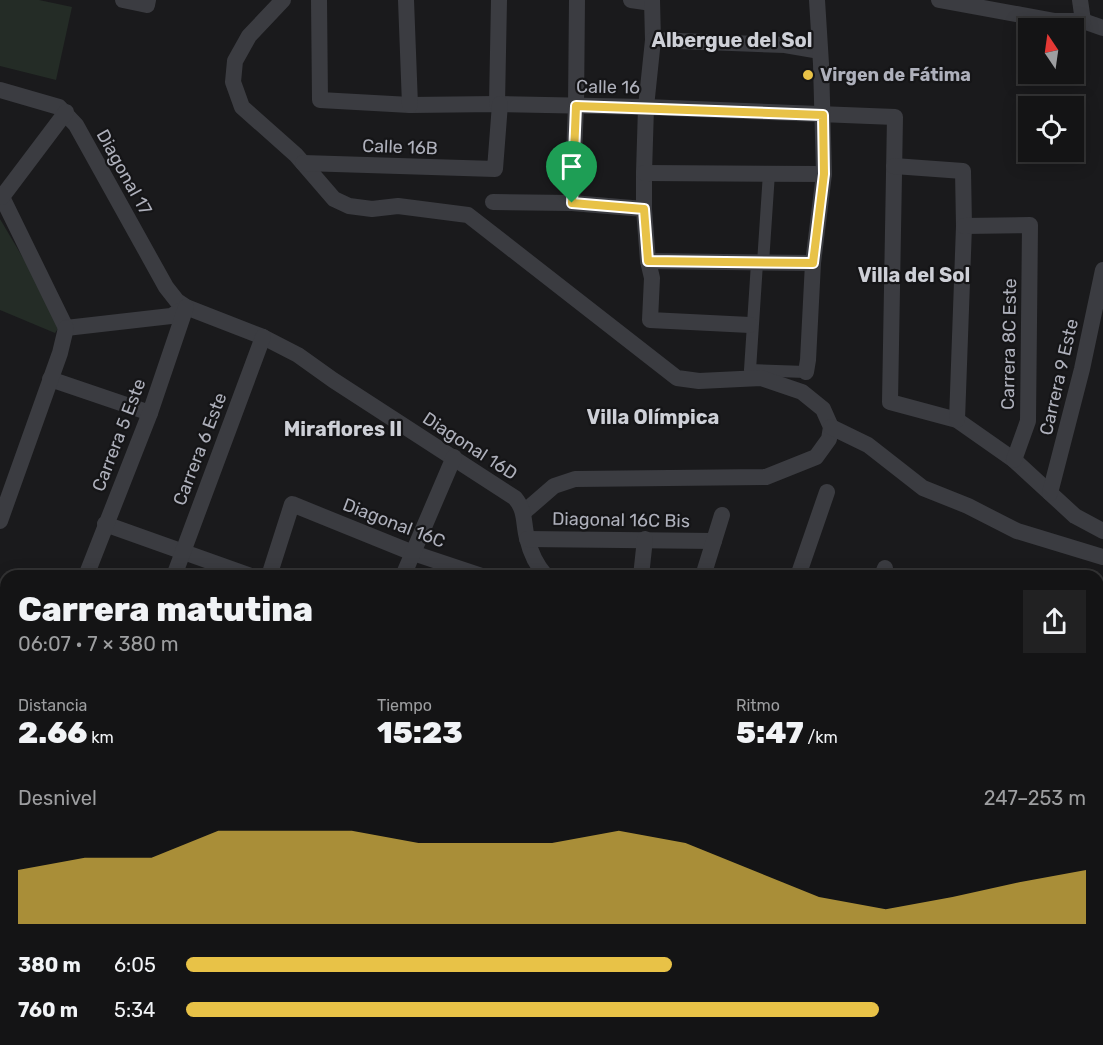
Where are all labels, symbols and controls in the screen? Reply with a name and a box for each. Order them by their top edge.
north arrow [1018,18,1084,84]
map controls [1018,18,1084,162]
district label: Albergue del Sol [652,28,812,52]
place label: Virgen de Fátima [820,64,971,86]
marker: Virgen de Fátima [801,68,815,82]
street label: Calle 16 [576,75,640,99]
button: locate [1018,96,1084,162]
street label: Diagonal 17 [92,125,156,219]
street label: Calle 16B [362,135,438,159]
pin [546,141,597,203]
icon: arrive [555,150,588,183]
district label: Villa del Sol [858,263,970,287]
street label: Carrera 8C Este [997,278,1021,410]
street label: Carrera 9 Este [1035,317,1083,437]
street label: Carrera 5 Este [87,376,151,494]
street label: Carrera 6 Este [168,390,232,508]
district label: Villa Olímpica [587,405,719,429]
street label: Diagonal 16D [419,407,521,485]
district label: Miraflores II [284,417,402,441]
street label: Diagonal 16C [340,493,448,553]
street label: Diagonal 16C Bis [552,508,690,532]
text: Carrera matutina [18,590,313,629]
button: share [1023,590,1086,653]
text: 06:07 · 7 × 380 m [18,632,179,656]
text: Distancia [18,696,87,715]
text: Tiempo [377,696,432,715]
text: Ritmo [736,696,780,715]
text: 2.66 [18,715,87,751]
text: 15:23 [377,715,463,751]
text: 5:47 [736,715,804,751]
text: km [87,728,114,747]
text: /km [804,728,838,747]
text: Desnivel [18,786,97,810]
text: 247–253 m [984,786,1086,810]
text: 380 m [18,953,81,977]
text: 6:05 [114,953,156,977]
text: 760 m [18,998,78,1022]
text: 5:34 [114,998,155,1022]

